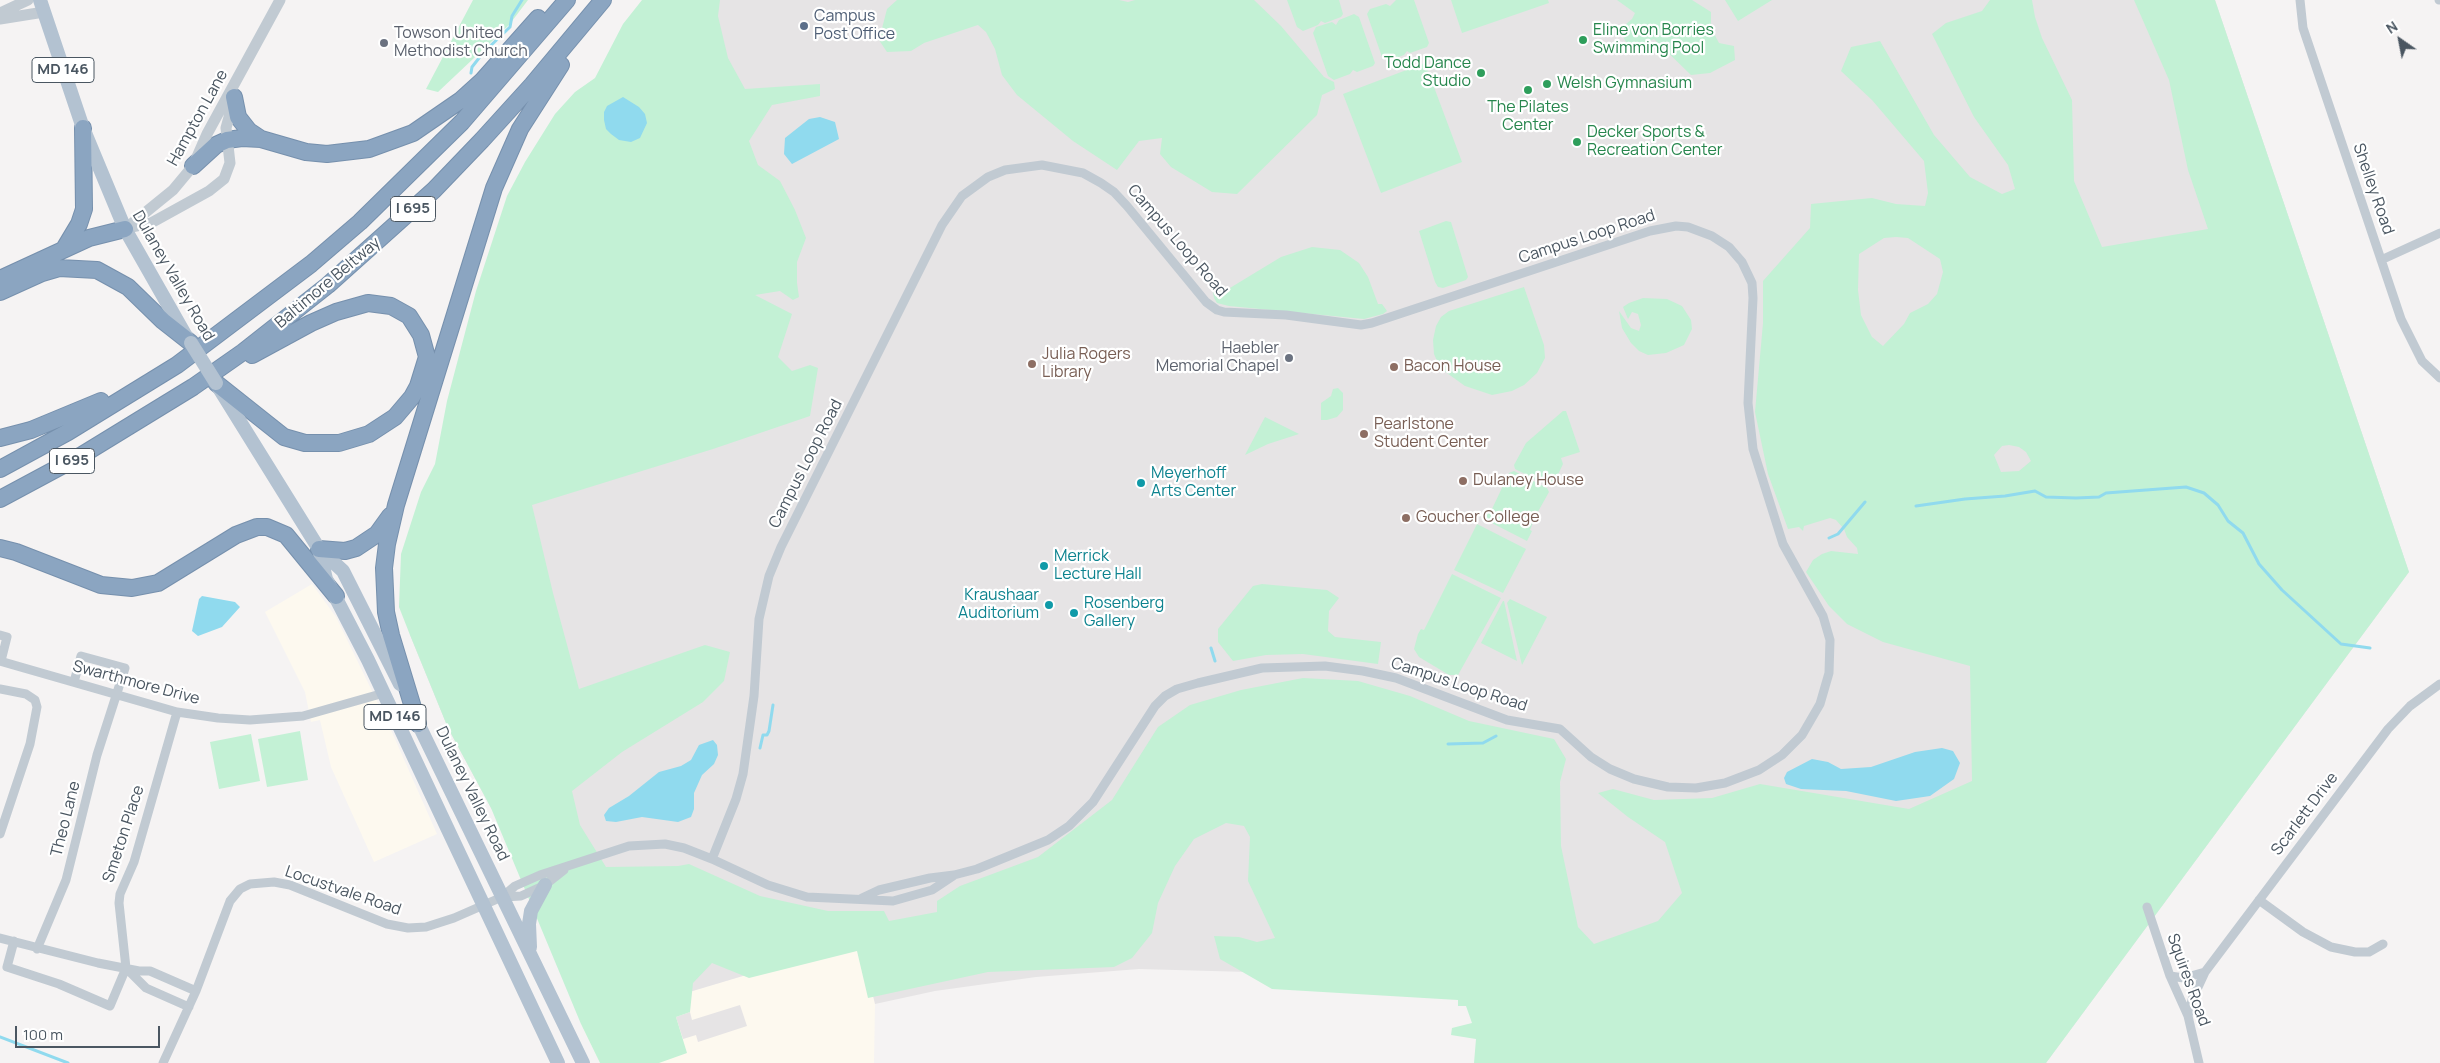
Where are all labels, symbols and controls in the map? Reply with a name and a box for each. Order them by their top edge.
place label: Campus Post Office [814,7,895,45]
north arrow [2375,15,2425,65]
text: N [2382,16,2401,38]
marker: Campus Post Office [798,20,810,32]
place label: Eline von Borries Swimming Pool [1593,21,1714,59]
place label: Towson United Methodist Church [394,24,528,62]
marker: Eline von Borries Swimming Pool [1577,34,1589,46]
marker: Towson United Methodist Church [378,37,390,49]
place label: Todd Dance Studio [1384,54,1471,92]
road number: MD 146 [32,58,94,82]
street label: Hampton Lane [164,67,232,169]
marker: Todd Dance Studio [1475,67,1487,79]
place label: Welsh Gymnasium [1557,74,1692,94]
marker: Welsh Gymnasium [1541,78,1553,90]
marker: The Pilates Center [1522,84,1534,96]
place label: The Pilates Center [1487,98,1569,136]
place label: Decker Sports & Recreation Center [1587,123,1723,161]
marker: Decker Sports & Recreation Center [1571,136,1583,148]
street label: Shelley Road [2348,141,2398,237]
street label: Campus Loop Road [1123,181,1231,301]
road number: I 695 [390,196,436,222]
street label: Campus Loop Road [1516,206,1658,268]
street label: Dulaney Valley Road [128,207,218,345]
street label: Baltimore Beltway [271,233,385,333]
place label: Haebler Memorial Chapel [1156,339,1279,377]
place label: Julia Rogers Library [1042,345,1131,383]
marker: Haebler Memorial Chapel [1283,352,1295,364]
place label: Bacon House [1404,357,1501,377]
marker: Julia Rogers Library [1026,358,1038,370]
marker: Bacon House [1388,361,1400,373]
street label: Campus Loop Road [765,396,847,532]
place label: Pearlstone Student Center [1374,415,1489,453]
marker: Pearlstone Student Center [1358,428,1370,440]
road number: I 695 [50,448,94,474]
place label: Meyerhoff Arts Center [1151,464,1236,502]
place label: Dulaney House [1473,471,1584,491]
marker: Dulaney House [1457,475,1469,487]
marker: Meyerhoff Arts Center [1135,477,1147,489]
place label: Goucher College [1416,508,1539,528]
marker: Goucher College [1400,512,1412,524]
place label: Merrick Lecture Hall [1054,547,1142,585]
marker: Merrick Lecture Hall [1038,560,1050,572]
place label: Kraushaar Auditorium [958,586,1039,624]
place label: Rosenberg Gallery [1084,594,1164,632]
marker: Kraushaar Auditorium [1043,599,1055,611]
marker: Rosenberg Gallery [1068,607,1080,619]
street label: Campus Loop Road [1388,654,1530,716]
street label: Swarthmore Drive [70,657,202,709]
road number: MD 146 [364,704,426,730]
street label: Dulaney Valley Road [431,724,513,864]
street label: Scarlett Drive [2268,769,2342,859]
street label: Theo Lane [47,779,85,859]
street label: Smeton Place [99,783,149,885]
street label: Locustvale Road [282,862,404,920]
street label: Squires Road [2162,931,2214,1029]
scale bar [18,1016,162,1048]
text: 100 m [23,1024,63,1045]

